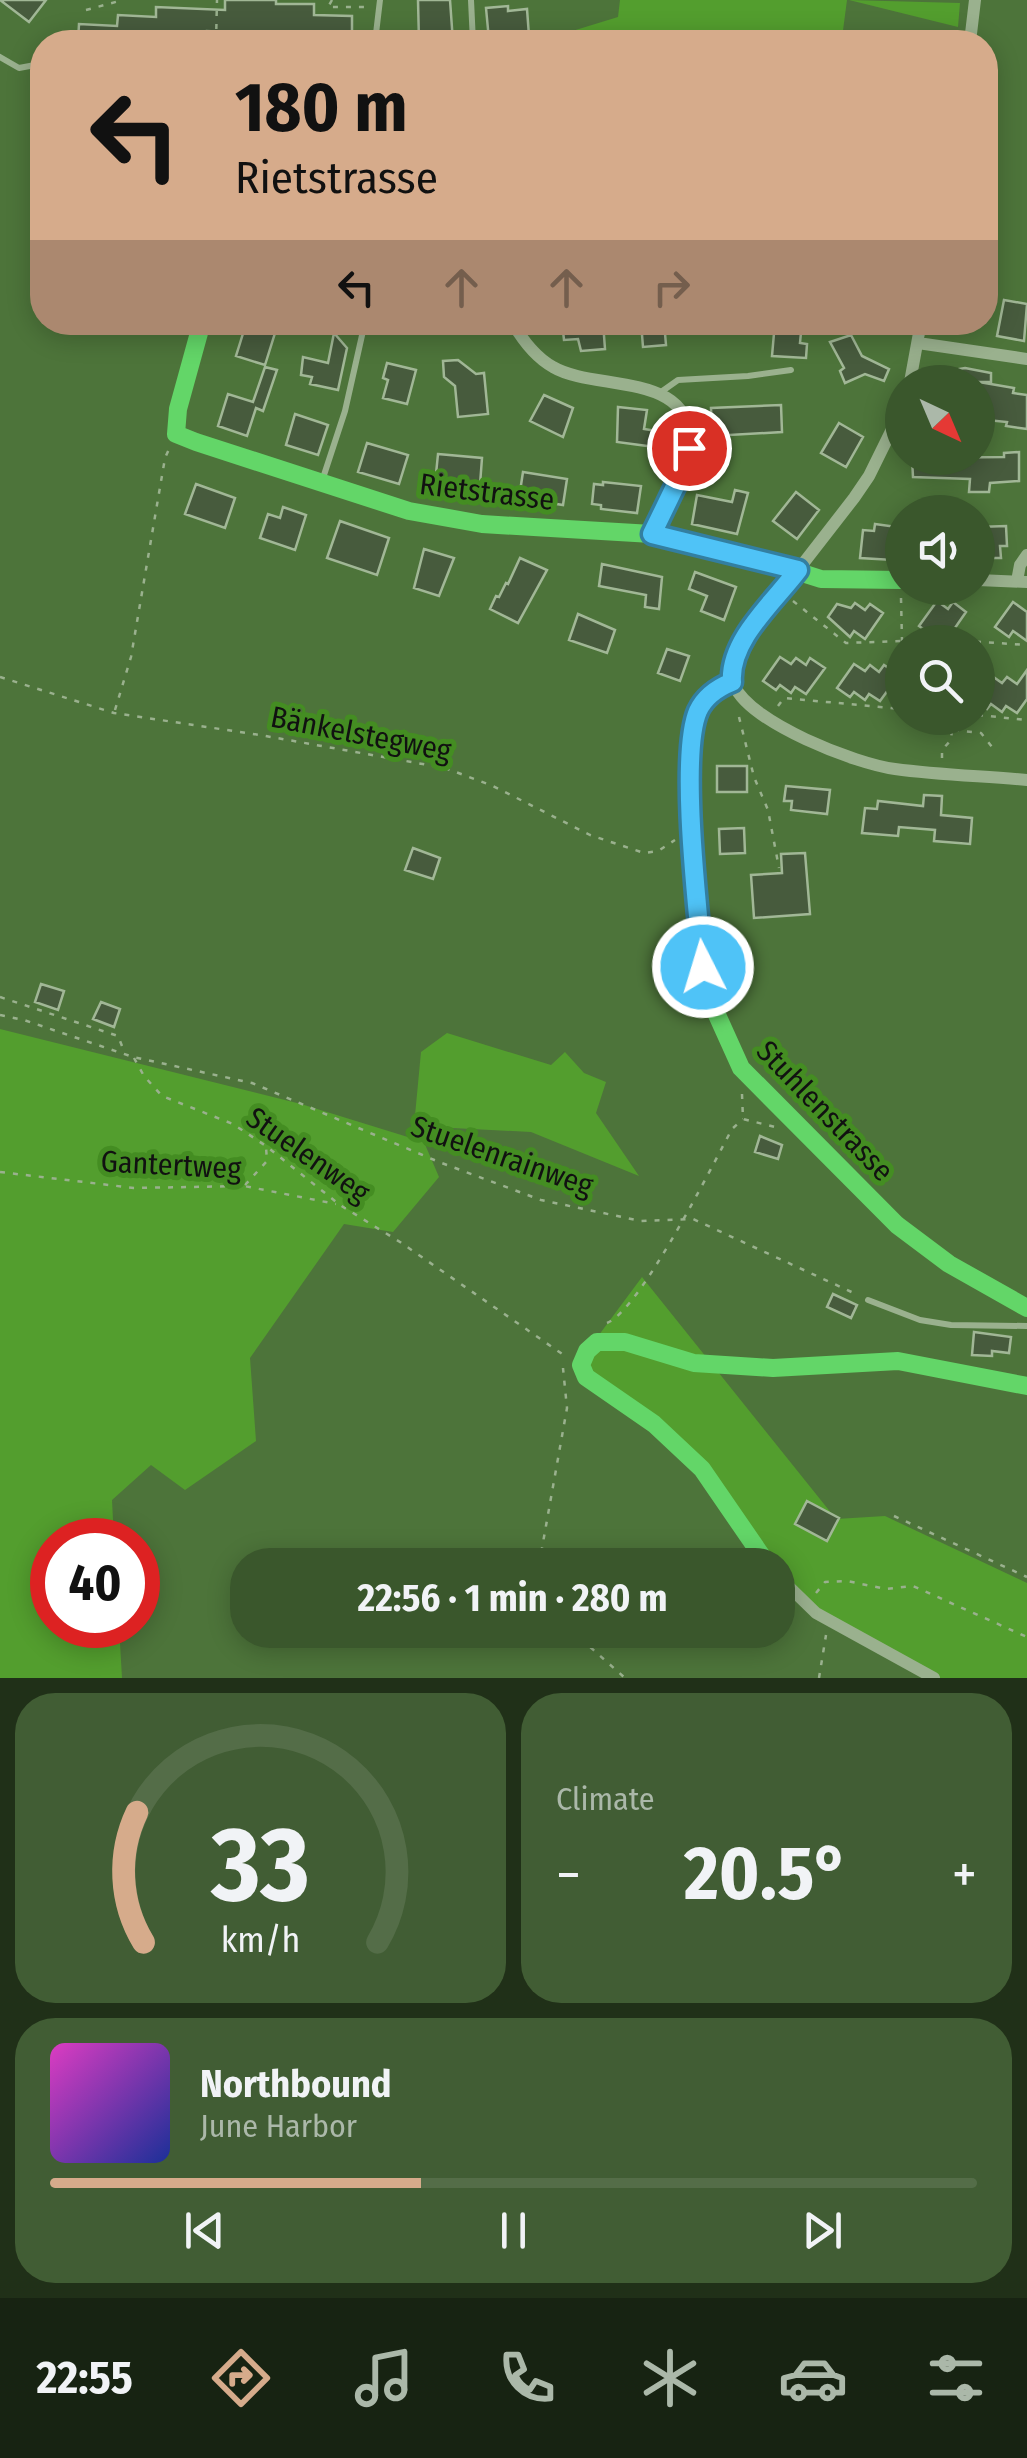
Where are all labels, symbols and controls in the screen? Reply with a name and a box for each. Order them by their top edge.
text: 180 m [235,66,408,150]
icon: left [70,70,200,200]
text: Rietstrasse [235,151,438,205]
icon: left [329,260,384,315]
icon: ahead [434,260,489,315]
icon: ahead [539,260,594,315]
icon: right [644,260,699,315]
north arrow [885,365,995,475]
map controls [885,365,995,735]
pin [647,406,732,491]
icon: arrive [662,421,717,476]
street label: Rietstrasse [418,466,556,518]
button: sound [885,495,995,605]
button: search [885,625,995,735]
street label: Bänkelstegweg [268,699,455,769]
position arrow [651,915,755,1019]
street label: Stuhlenstrasse [749,1033,901,1189]
street label: Stuelenweg [239,1099,377,1211]
street label: Stuelenrainweg [406,1108,598,1204]
street label: Gantertweg [100,1143,243,1187]
speed limit sign: 40 [30,1518,160,1648]
text: 22:56 · 1 min · 280 m [358,1575,667,1621]
text: Climate [556,1780,655,1818]
text: 33 [210,1803,310,1928]
text: 20.5° [684,1829,849,1919]
text: − [556,1842,581,1908]
text: + [952,1842,977,1908]
text: km/h [221,1919,300,1961]
text: Northbound [200,2061,392,2107]
text: June Harbor [200,2107,357,2145]
icon: previous [177,2203,232,2258]
icon: pause [486,2203,541,2258]
icon: next [795,2203,850,2258]
icon: directions [206,2343,276,2413]
icon: music [349,2343,419,2413]
icon: phone [492,2343,562,2413]
icon: climate [635,2343,705,2413]
icon: car [778,2343,848,2413]
icon: filters [921,2343,991,2413]
text: 22:55 [36,2351,133,2405]

